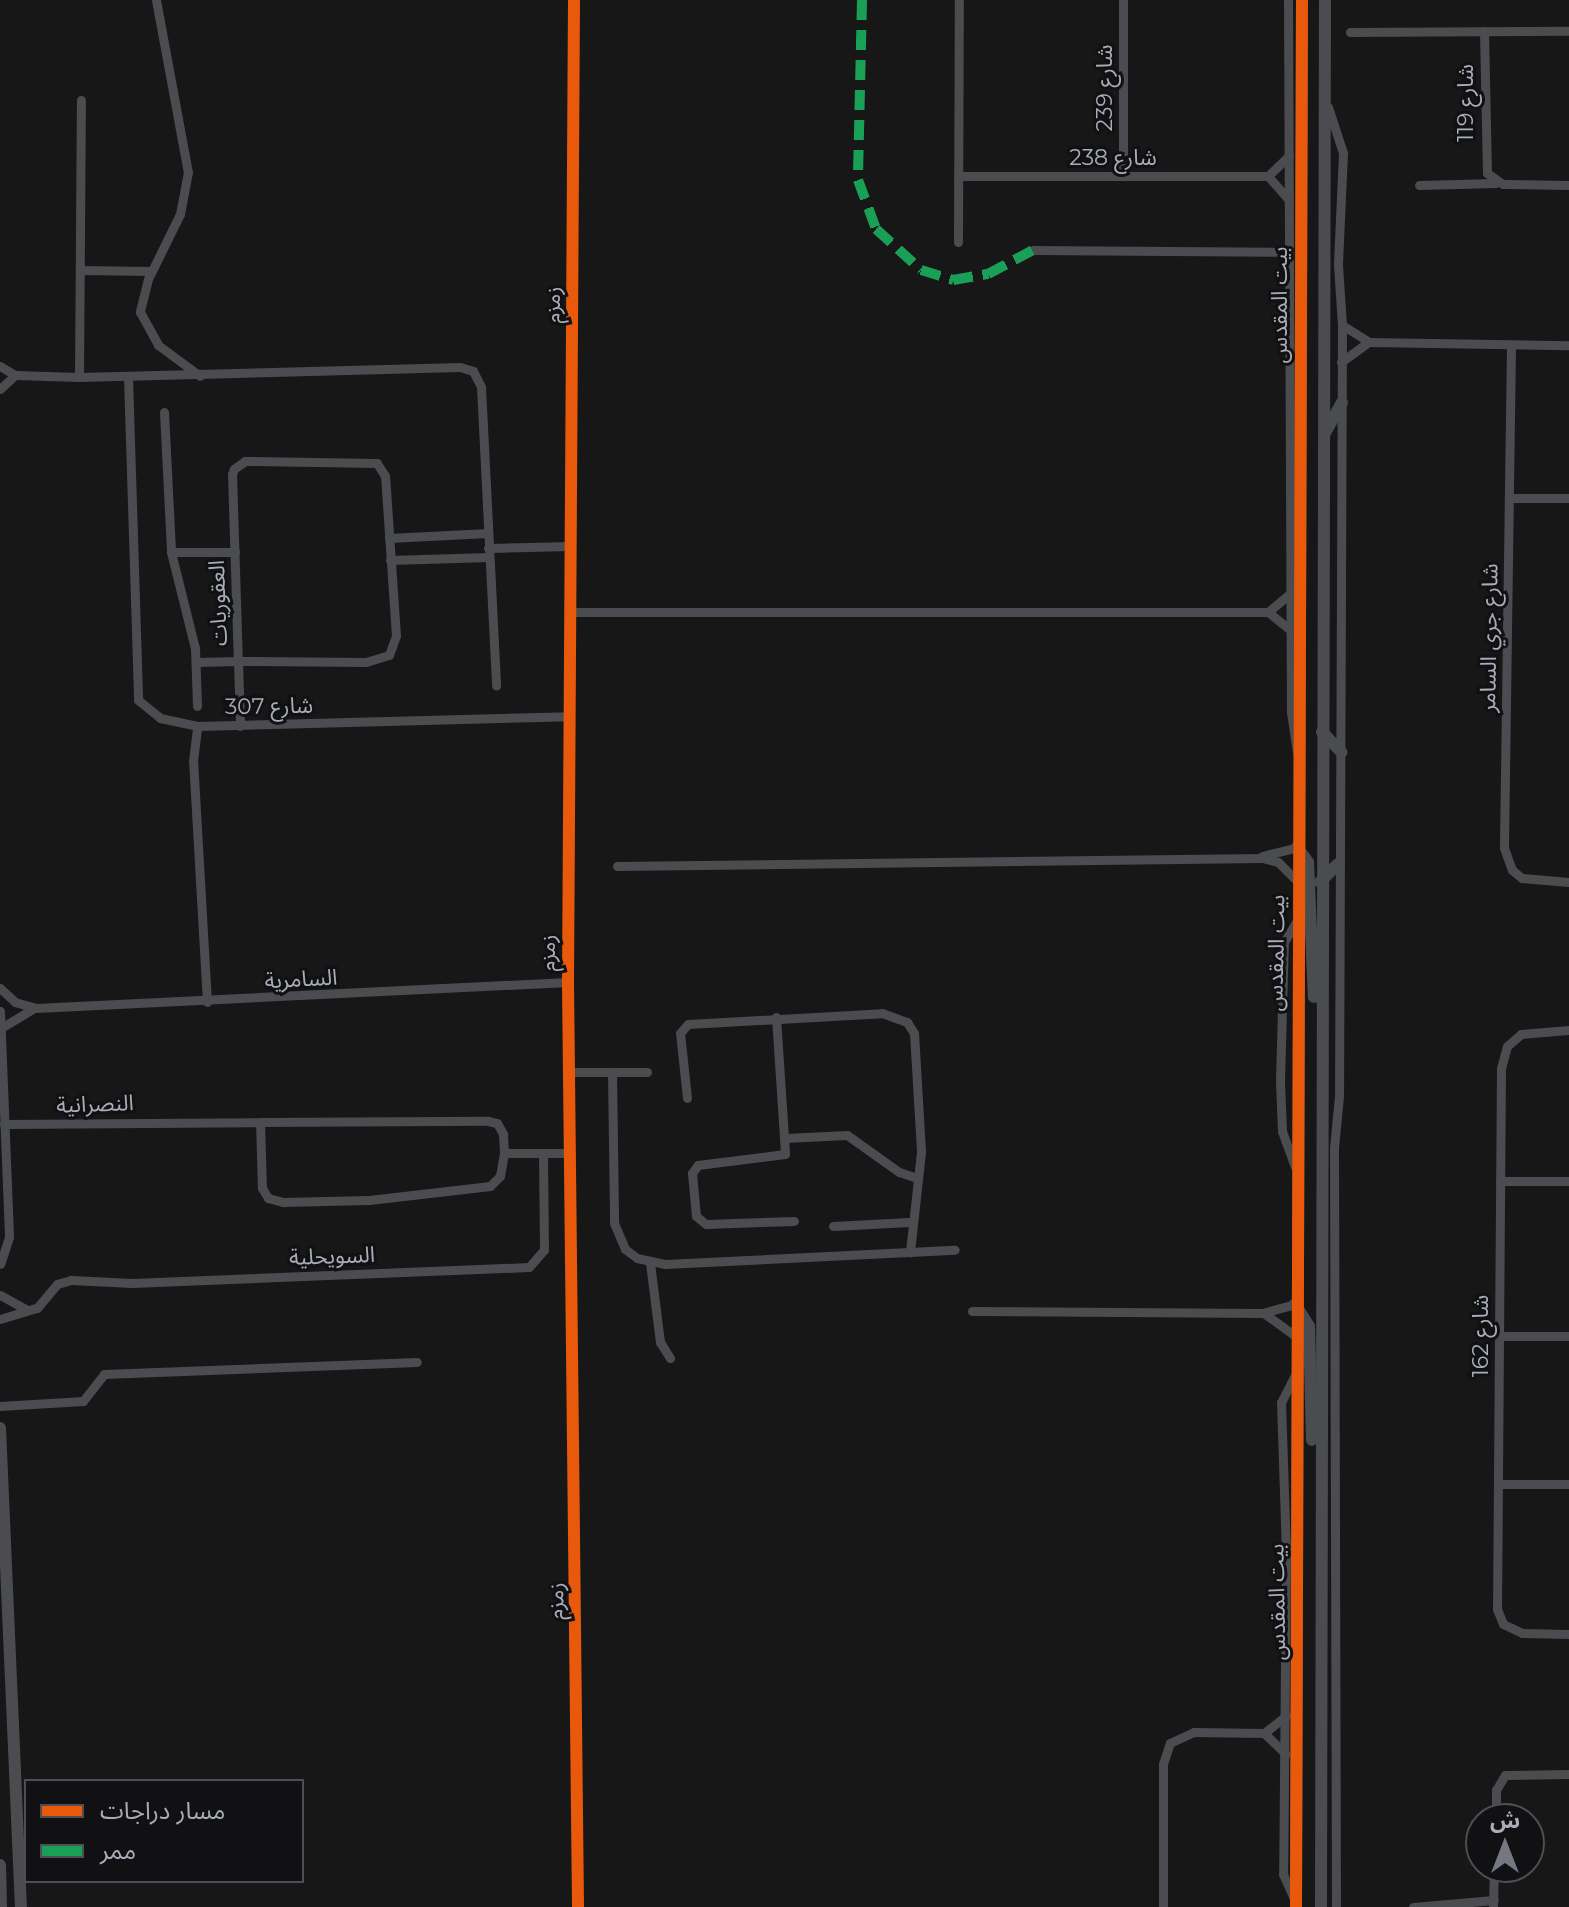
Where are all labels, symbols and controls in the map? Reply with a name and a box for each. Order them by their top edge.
street label: شارع 239 [1092,45,1118,131]
street label: شارع 119 [1453,64,1479,142]
street label: شارع 238 [1069,145,1157,171]
street label: بيت المقدس [1267,247,1293,363]
street label: زمزم [540,286,566,324]
street label: العقوريات [203,560,233,646]
street label: شارع جري السامر [1475,563,1503,713]
street label: شارع 307 [225,692,313,720]
street label: بيت المقدس [1262,894,1290,1012]
street label: زمزم [535,934,561,972]
street label: السامرية [264,964,338,994]
street label: النصرانية [56,1089,134,1119]
street label: السويحلية [289,1241,375,1271]
street label: شارع 162 [1468,1295,1494,1377]
street label: بيت المقدس [1263,1543,1291,1661]
street label: زمزم [542,1582,570,1620]
legend [24,1779,304,1883]
text: مسار دراجات [100,1796,225,1825]
north arrow [1465,1803,1545,1883]
text: ش [1490,1807,1520,1834]
text: ممر [100,1836,136,1865]

